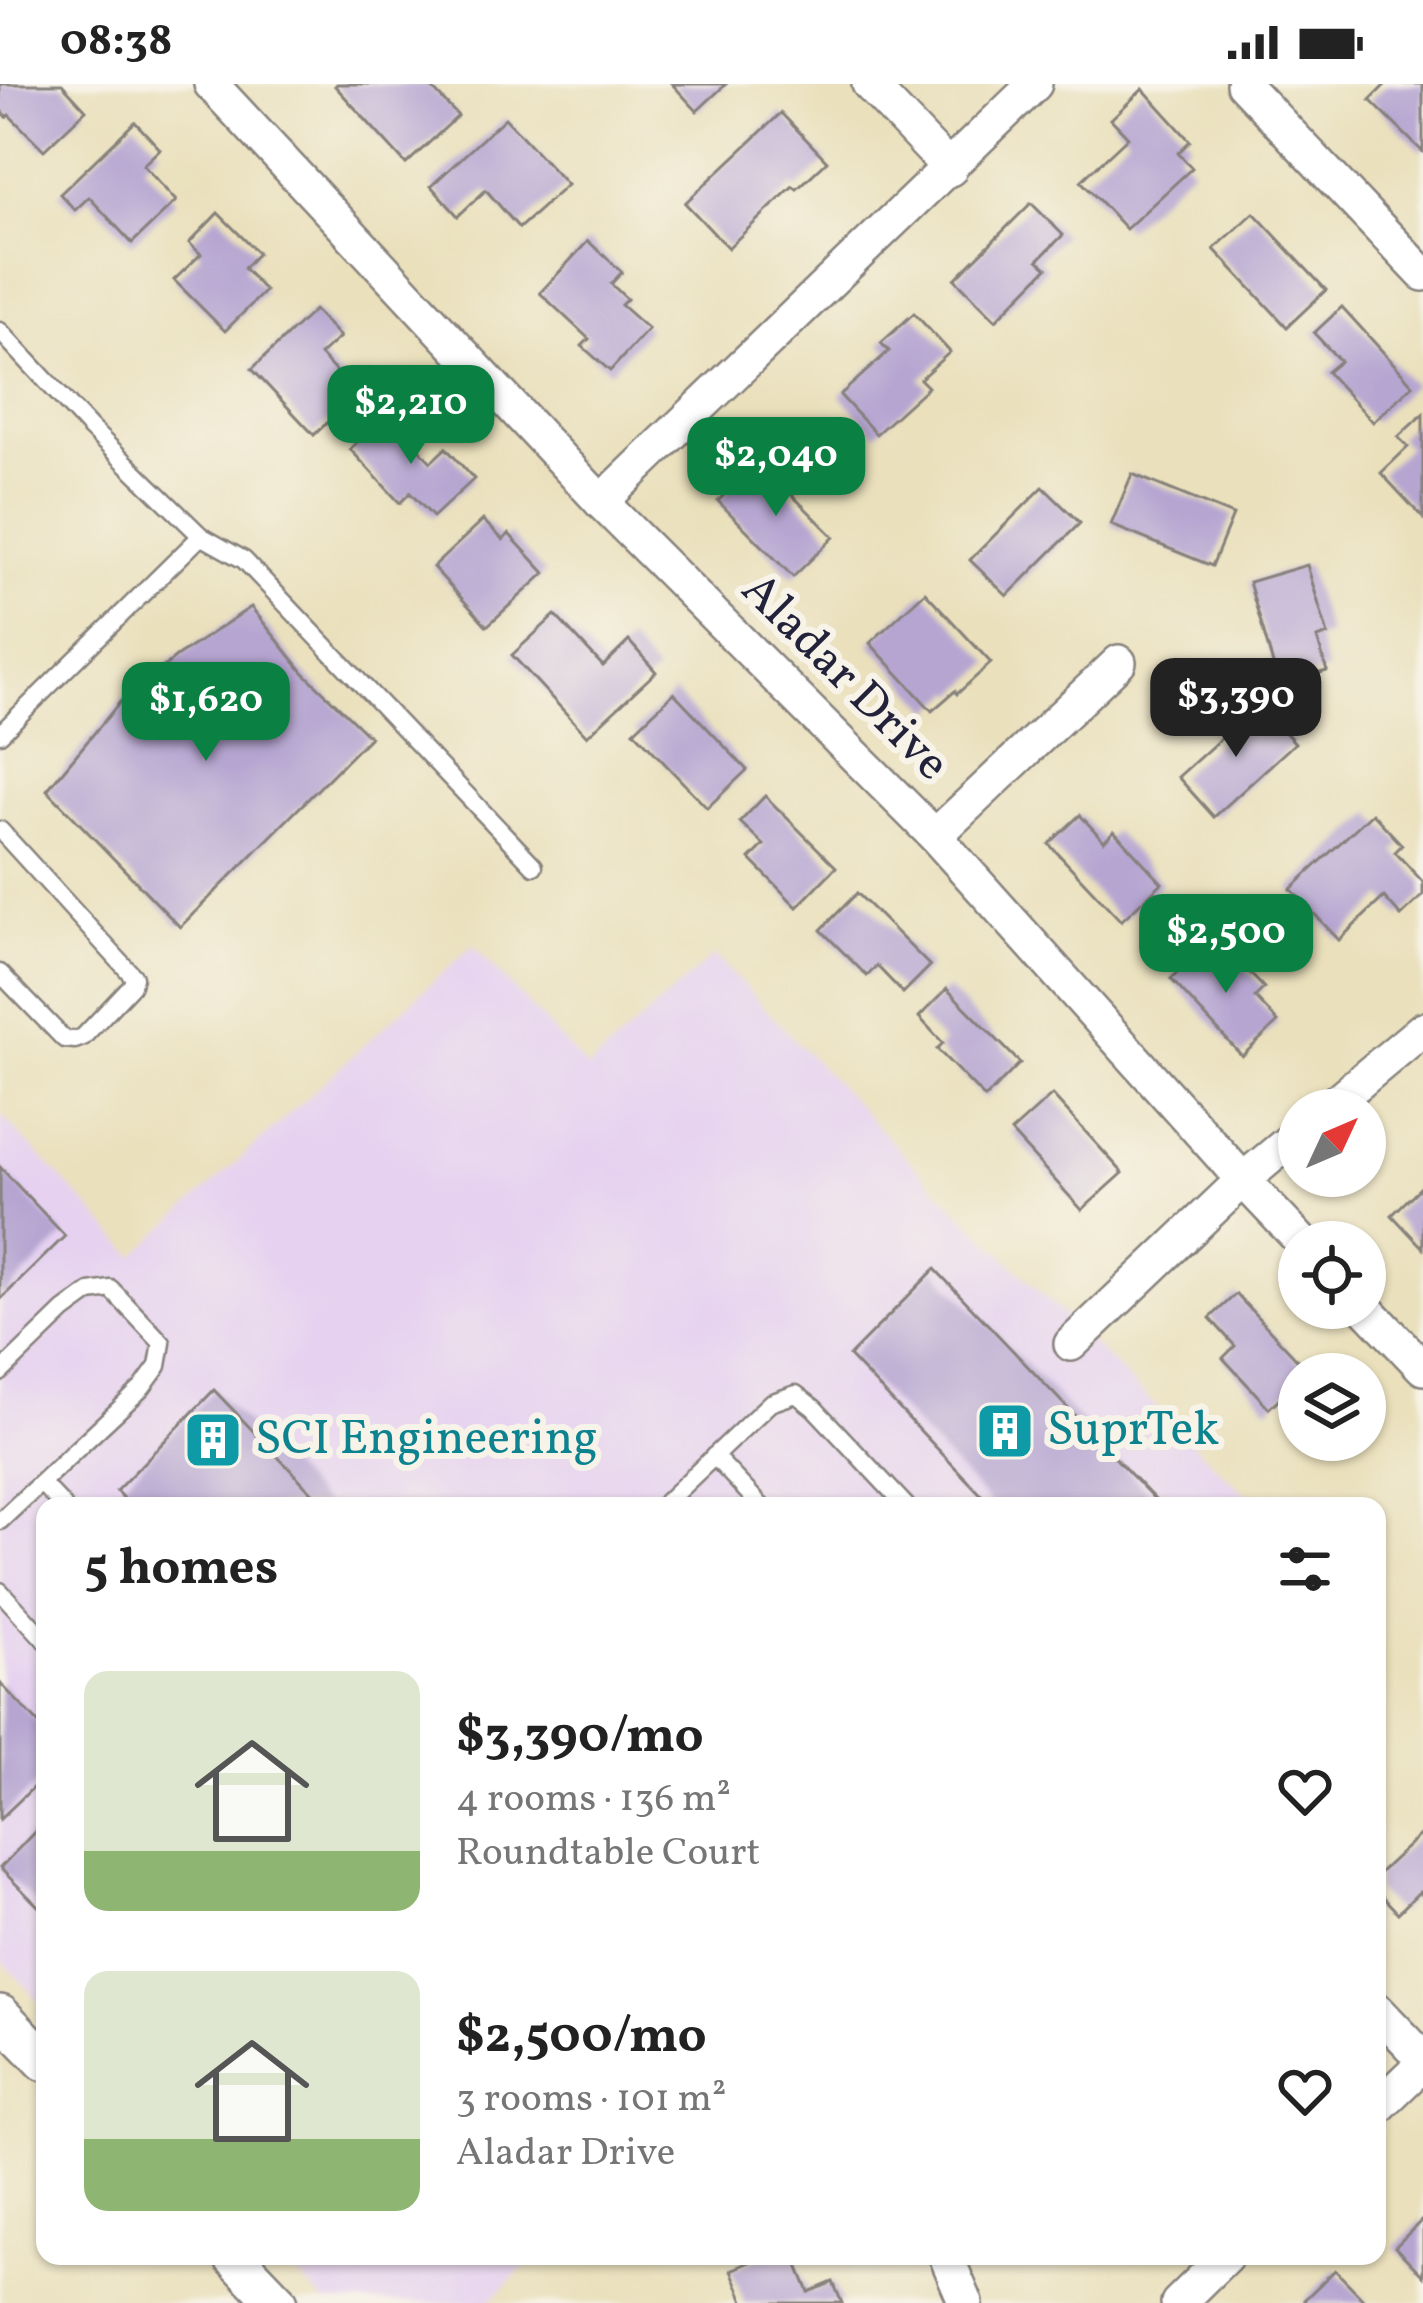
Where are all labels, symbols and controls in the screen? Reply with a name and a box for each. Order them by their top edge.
text: 08:38 [60,11,173,74]
pin: $2,210 [313,365,509,467]
text: $2,210 [354,377,468,431]
pin: $2,040 [678,417,874,519]
text: $2,040 [714,429,838,483]
street label: Aladar Drive [725,559,963,797]
pin: $3,390 [1138,658,1334,760]
pin: $1,620 [108,662,304,764]
text: $3,390 [1177,670,1295,724]
text: $1,620 [149,674,263,728]
pin: $2,500 [1128,894,1324,996]
text: $2,500 [1166,906,1286,960]
north arrow [1278,1089,1386,1197]
map controls [1278,1089,1386,1461]
button: locate [1278,1221,1386,1329]
button: layers [1278,1353,1386,1461]
place label: SuprTek [1047,1398,1219,1465]
building icon: SuprTek [974,1400,1036,1462]
place label: SCI Engineering [255,1407,598,1474]
building icon: SCI Engineering [182,1409,244,1471]
text: 5 homes [84,1534,278,1605]
icon: filters [1272,1536,1338,1602]
text: $3,390/mo [456,1702,704,1773]
icon: home [180,1719,324,1863]
icon: heart [1272,1758,1338,1824]
text: 4 rooms · 136 m² [456,1773,731,1827]
text: Roundtable Court [456,1827,760,1881]
text: $2,500/mo [456,2002,707,2073]
icon: home [180,2019,324,2163]
icon: heart [1272,2058,1338,2124]
text: 3 rooms · 101 m² [456,2073,727,2127]
text: Aladar Drive [456,2127,675,2181]

